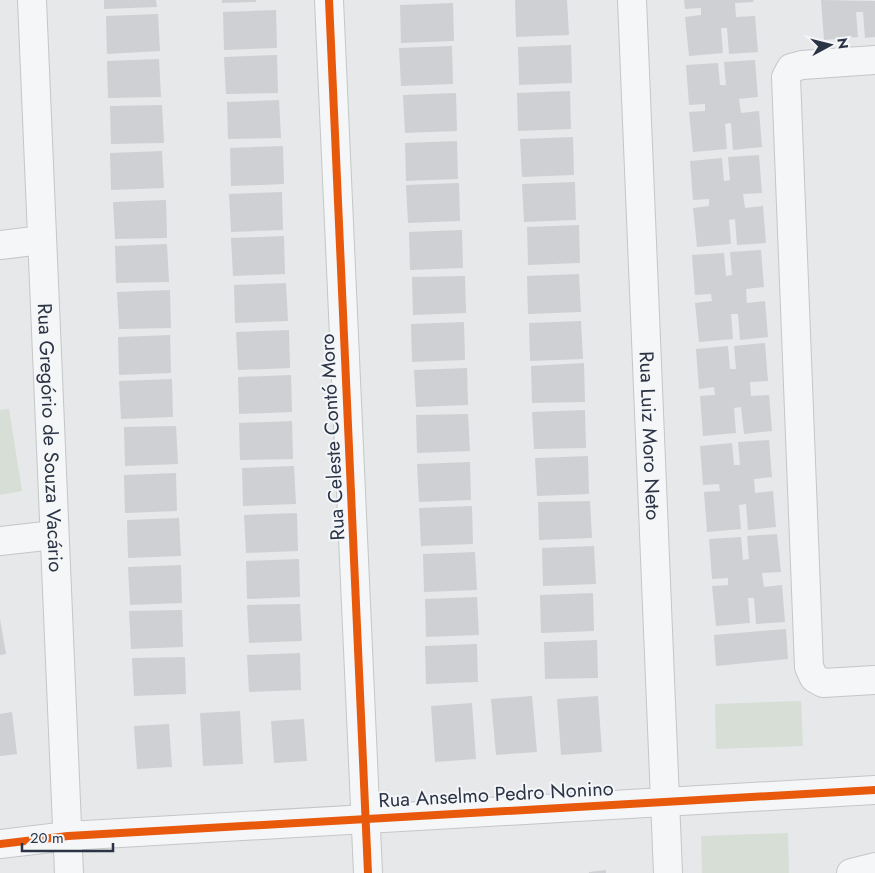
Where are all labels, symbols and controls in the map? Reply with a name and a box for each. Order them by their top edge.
north arrow [805,20,855,70]
text: N [832,37,854,50]
street label: Rua Gregório de Souza Vacário [30,303,70,573]
street label: Rua Celeste Contó Moro [313,333,352,541]
street label: Rua Luiz Moro Neto [631,351,667,521]
street label: Rua Anselmo Pedro Nonino [378,774,614,815]
scale bar [22,820,114,852]
text: 20 m [30,827,64,849]

